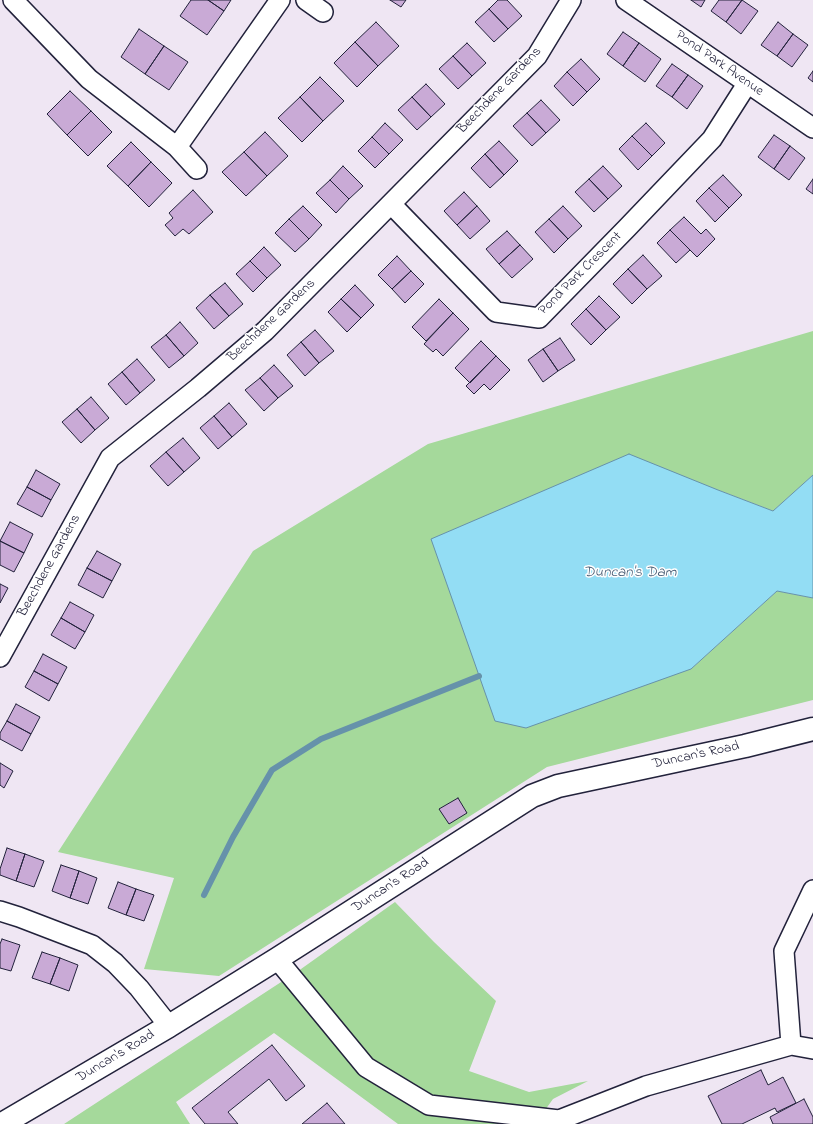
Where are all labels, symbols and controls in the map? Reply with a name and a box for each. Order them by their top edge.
street label: Pond Park Avenue [672,27,766,101]
street label: Beechdene Gardens [454,44,546,138]
street label: Pond Park Crescent [536,229,626,319]
street label: Beechdene Gardens [224,276,320,366]
street label: Beechdene Gardens [15,512,85,620]
water label: Duncan's Dam [584,565,676,583]
street label: Duncan's Road [651,739,741,773]
street label: Duncan's Road [349,855,433,917]
street label: Duncan's Road [74,1027,158,1087]

